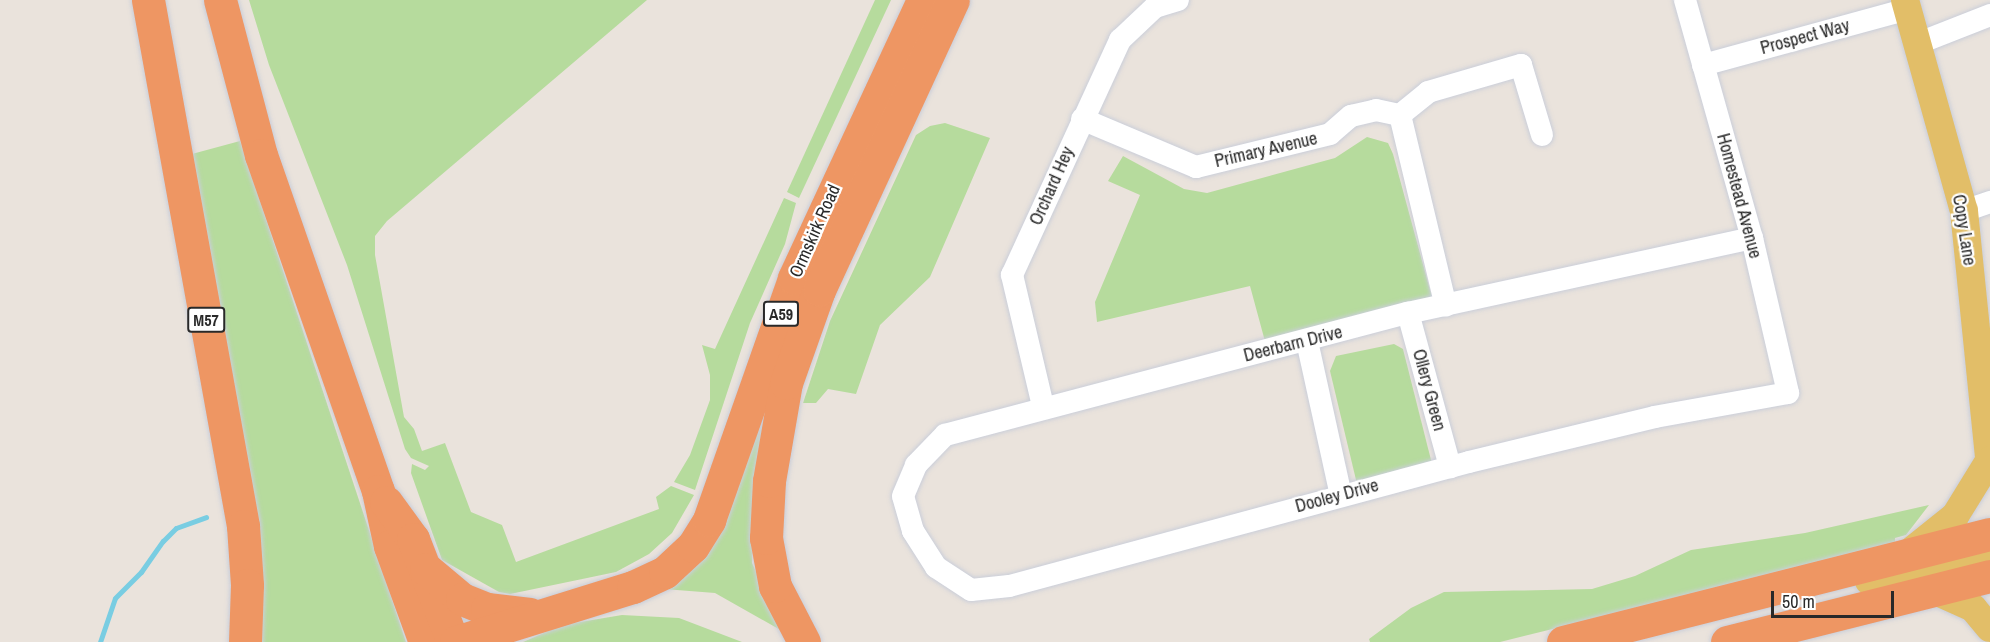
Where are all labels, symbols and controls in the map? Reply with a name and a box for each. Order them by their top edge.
street label: Prospect Way [1758,15,1852,59]
street label: Primary Avenue [1212,128,1320,172]
street label: Homestead Avenue [1712,131,1766,261]
street label: Orchard Hey [1025,143,1079,229]
street label: Ormskirk Road [785,181,845,281]
street label: Copy Lane [1948,193,1980,267]
road number: A59 [762,301,800,327]
road number: M57 [186,307,226,333]
street label: Deerbarn Drive [1241,321,1345,367]
street label: Ollery Green [1408,347,1450,433]
street label: Dooley Drive [1293,475,1381,517]
scale bar [1774,579,1897,617]
text: 50 m [1782,589,1815,614]

